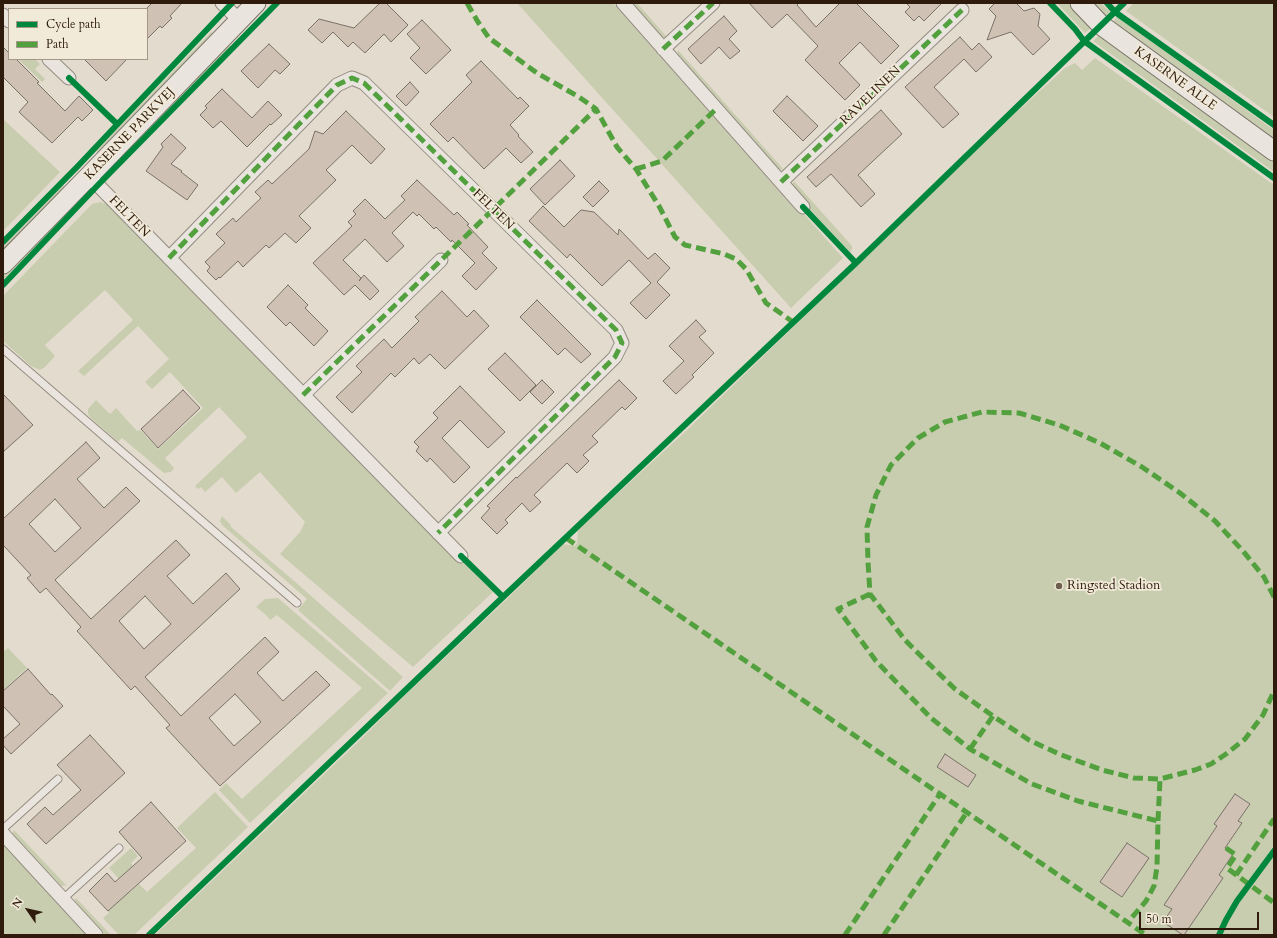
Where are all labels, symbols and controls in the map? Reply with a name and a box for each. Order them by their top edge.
legend [8,8,148,60]
text: Cycle path [46,16,101,32]
text: Path [46,36,69,52]
street label: KASERNE ALLE [1131,44,1219,114]
street label: RAVELINEN [837,63,905,129]
street label: KASERNE PARKVEJ [82,84,178,184]
street label: FELTEN [469,186,517,234]
street label: FELTEN [105,193,153,241]
place label: Ringsted Stadion [1067,578,1160,594]
marker: Ringsted Stadion [1054,581,1064,591]
north arrow [8,890,48,930]
text: N [9,895,27,911]
scale bar [1141,904,1261,930]
text: 50 m [1146,911,1172,927]

